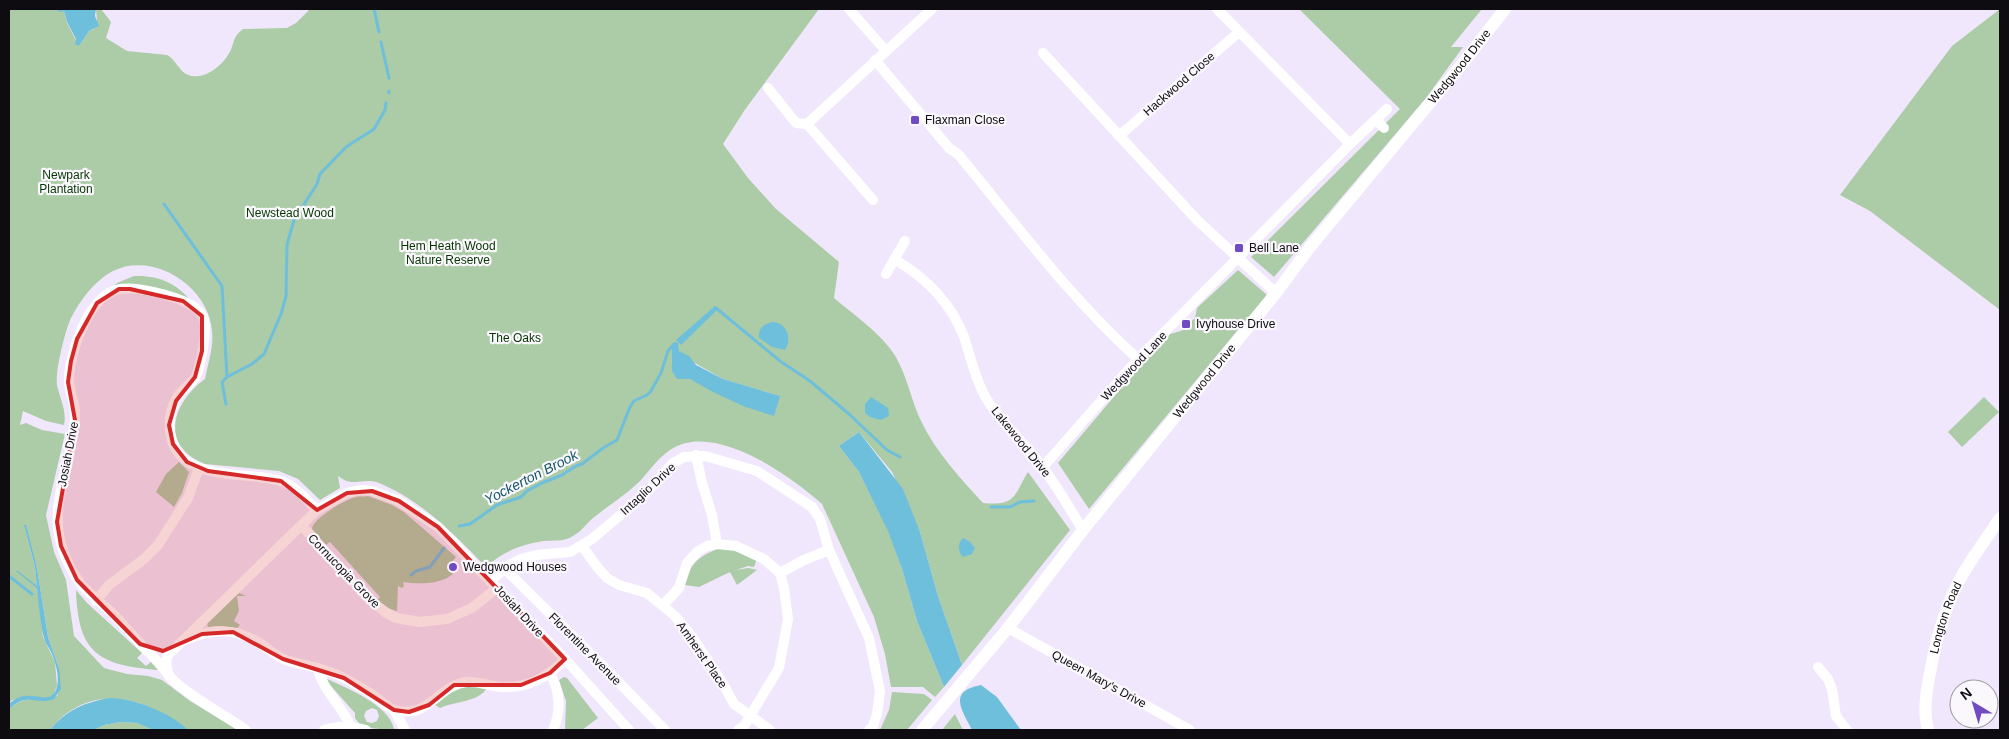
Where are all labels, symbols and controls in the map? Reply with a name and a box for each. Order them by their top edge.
street label: Wedgwood Drive [1425,26,1494,106]
street label: Hackwood Close [1140,49,1218,119]
place label: Flaxman Close [925,113,1005,127]
marker: Flaxman Close [909,114,921,126]
park label: Newpark Plantation [39,168,93,196]
park label: Newstead Wood [246,206,334,220]
park label: Hem Heath Wood Nature Reserve [400,239,496,267]
place label: Bell Lane [1249,241,1299,255]
marker: Bell Lane [1233,242,1245,254]
place label: Ivyhouse Drive [1196,317,1276,331]
marker: Ivyhouse Drive [1180,318,1192,330]
street label: Wedgwood Lane [1098,328,1170,404]
park label: The Oaks [489,331,541,345]
street label: Wedgwood Drive [1170,341,1239,421]
street label: Lakewood Drive [988,404,1054,480]
street label: Josiah Drive [55,420,81,488]
water label: Yockerton Brook [482,446,581,507]
street label: Intaglio Drive [618,460,679,518]
street label: Cornucopia Grove [305,531,383,611]
place label: Wedgwood Houses [463,560,567,574]
marker: Wedgwood Houses [447,561,459,573]
street label: Longton Road [1927,579,1965,655]
street label: Josiah Drive [491,582,547,640]
street label: Florentine Avenue [546,610,624,688]
street label: Amherst Place [674,619,730,691]
street label: Queen Mary's Drive [1049,647,1149,711]
north arrow [1949,679,1999,729]
text: N [1957,684,1975,703]

